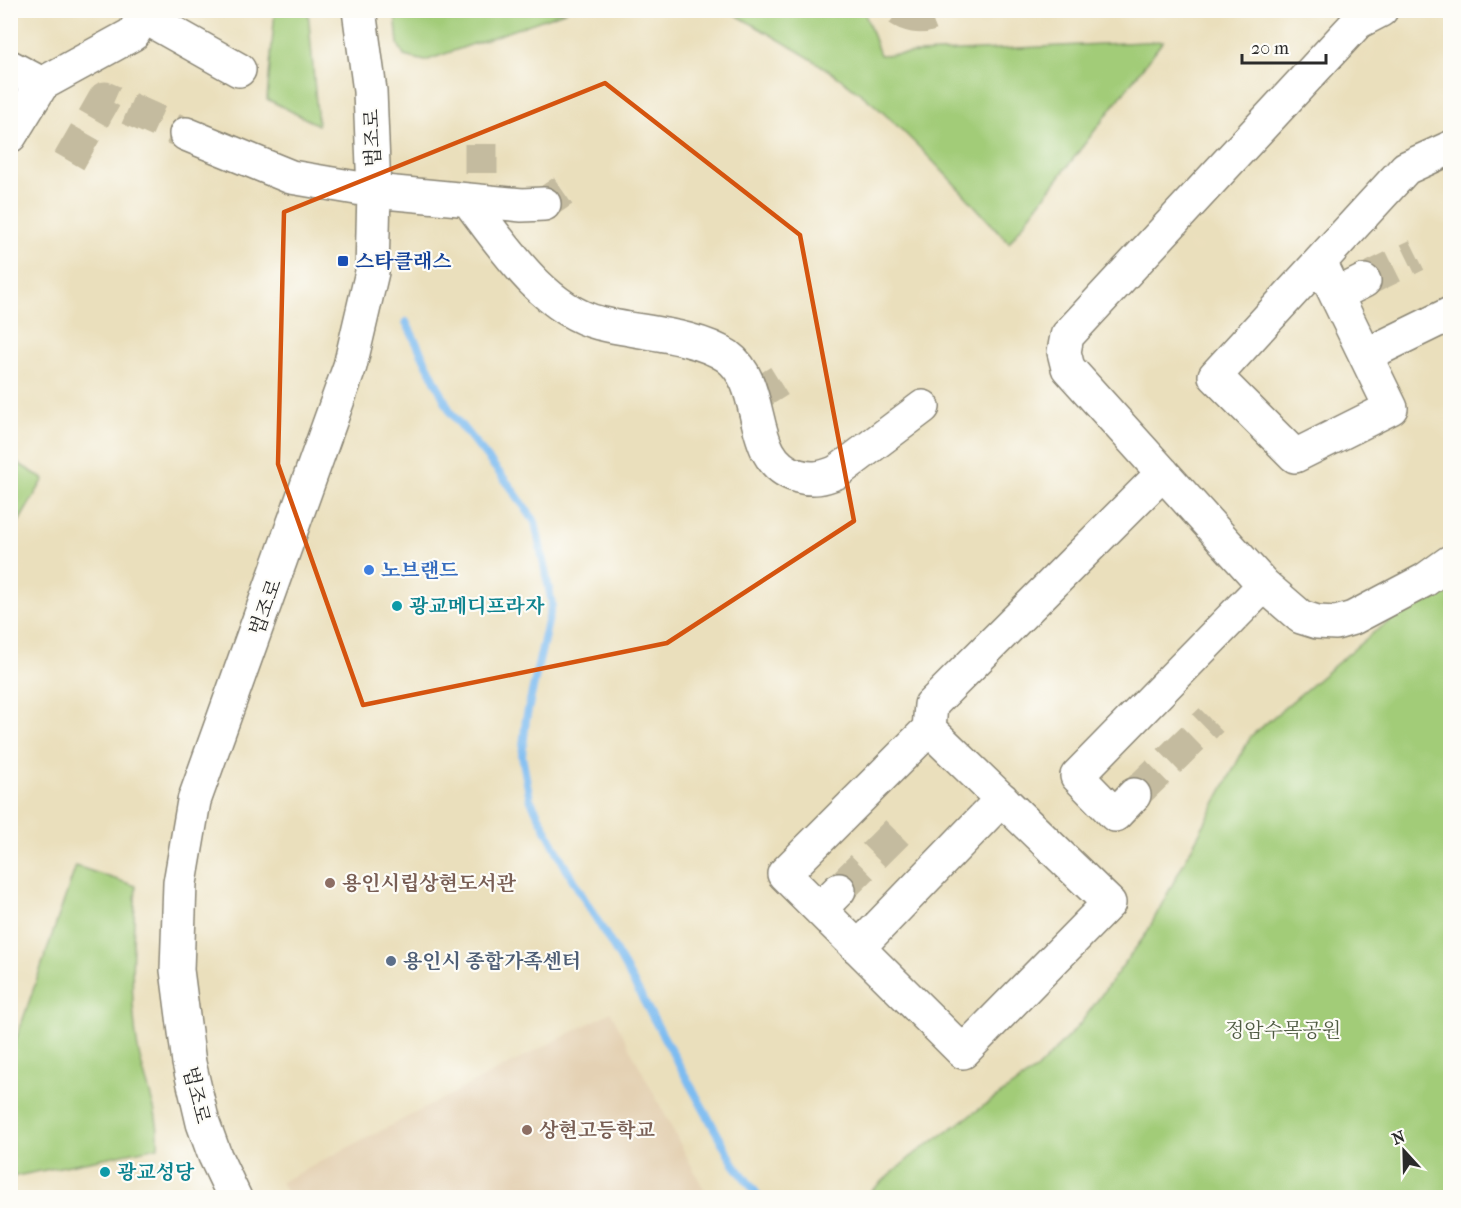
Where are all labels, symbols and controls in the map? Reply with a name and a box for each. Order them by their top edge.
scale bar [1242,27,1326,65]
text: 20 m [1251,38,1289,59]
street label: 법조로 [360,109,385,167]
place label: 스타클래스 [355,250,452,273]
marker: 스타클래스 [336,254,350,268]
place label: 노브랜드 [381,559,458,582]
marker: 노브랜드 [362,563,376,577]
street label: 법조로 [245,576,286,638]
place label: 광교메디프라자 [409,595,545,618]
marker: 광교메디프라자 [390,599,404,613]
place label: 용인시립상현도서관 [342,872,517,895]
marker: 용인시립상현도서관 [323,876,337,890]
place label: 용인시 종합가족센터 [403,950,581,973]
marker: 용인시 종합가족센터 [384,954,398,968]
park label: 정암수목공원 [1225,1019,1341,1042]
street label: 법조로 [178,1064,215,1126]
place label: 상현고등학교 [539,1119,656,1142]
north arrow [1374,1121,1434,1181]
marker: 상현고등학교 [520,1123,534,1137]
text: N [1389,1126,1409,1149]
place label: 광교성당 [117,1161,195,1184]
marker: 광교성당 [98,1165,112,1179]

